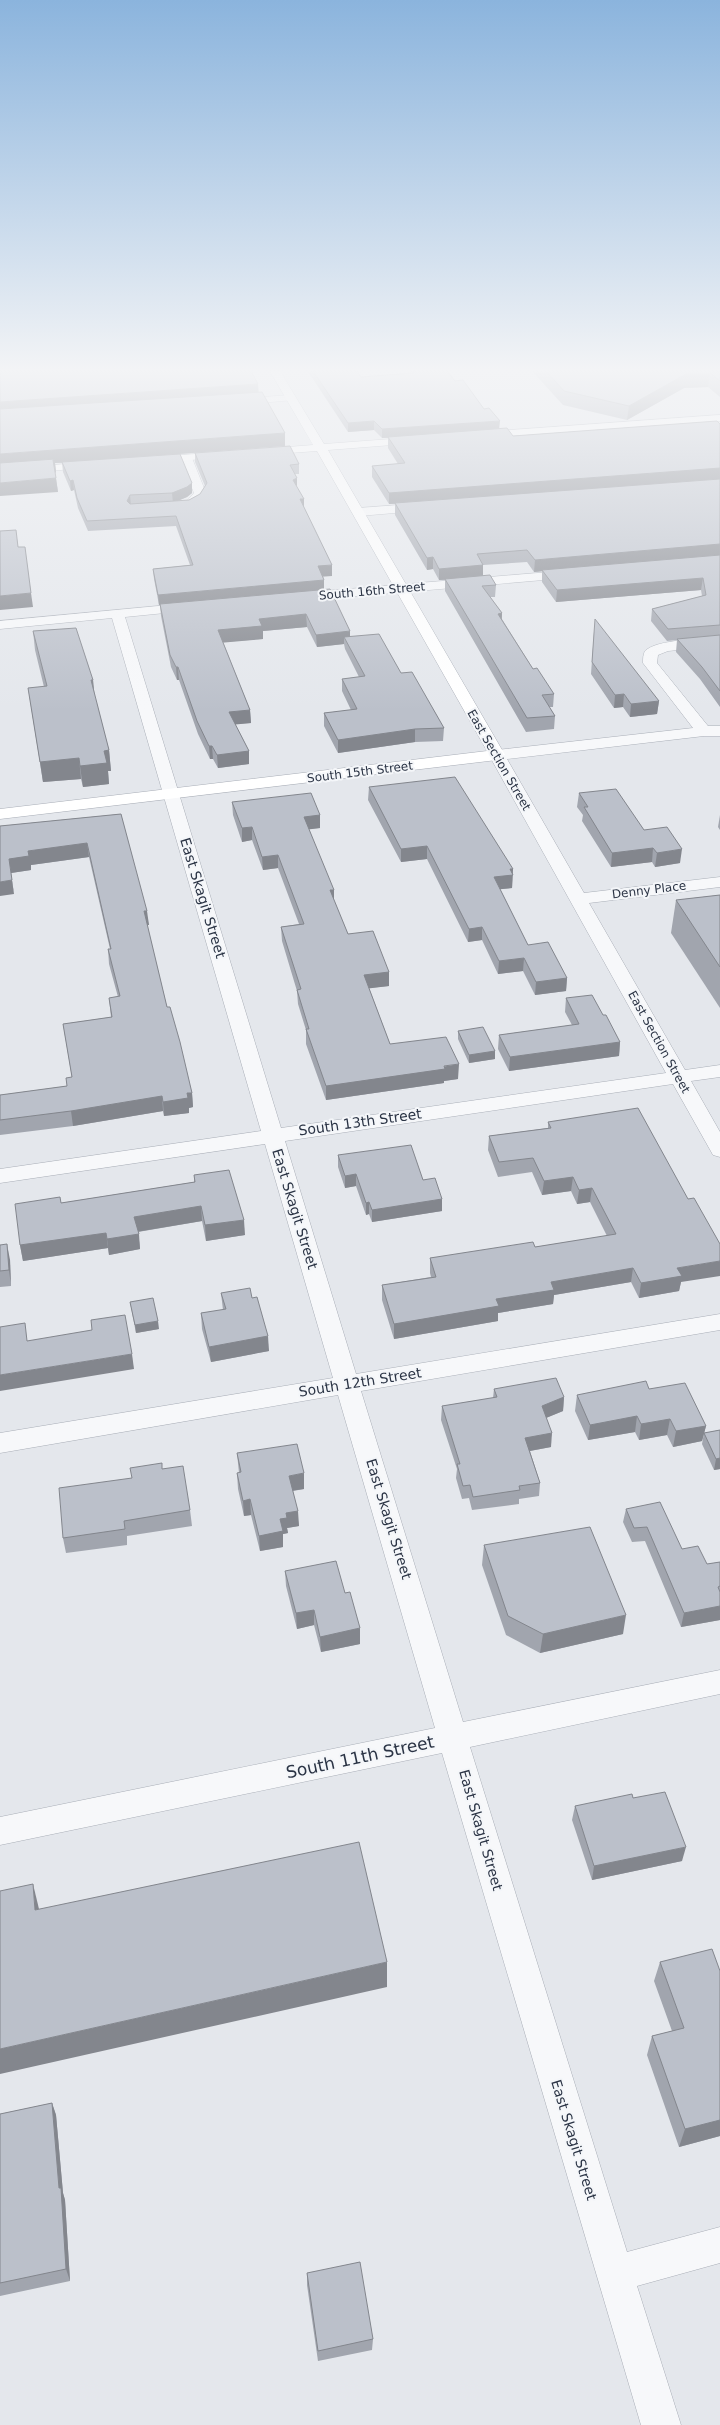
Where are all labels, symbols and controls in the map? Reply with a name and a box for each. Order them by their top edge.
street label: South 16th Street [318,579,426,603]
street label: East Section Street [464,707,534,813]
street label: South 15th Street [306,759,414,785]
street label: East Skagit Street [177,836,229,961]
street label: Denny Place [611,879,687,901]
street label: East Section Street [625,989,693,1096]
street label: South 13th Street [297,1105,423,1139]
street label: East Skagit Street [269,1147,321,1272]
street label: South 12th Street [297,1364,423,1400]
street label: East Skagit Street [363,1457,415,1582]
street label: South 11th Street [284,1731,436,1782]
street label: East Skagit Street [456,1768,506,1893]
street label: East Skagit Street [548,2078,600,2203]

